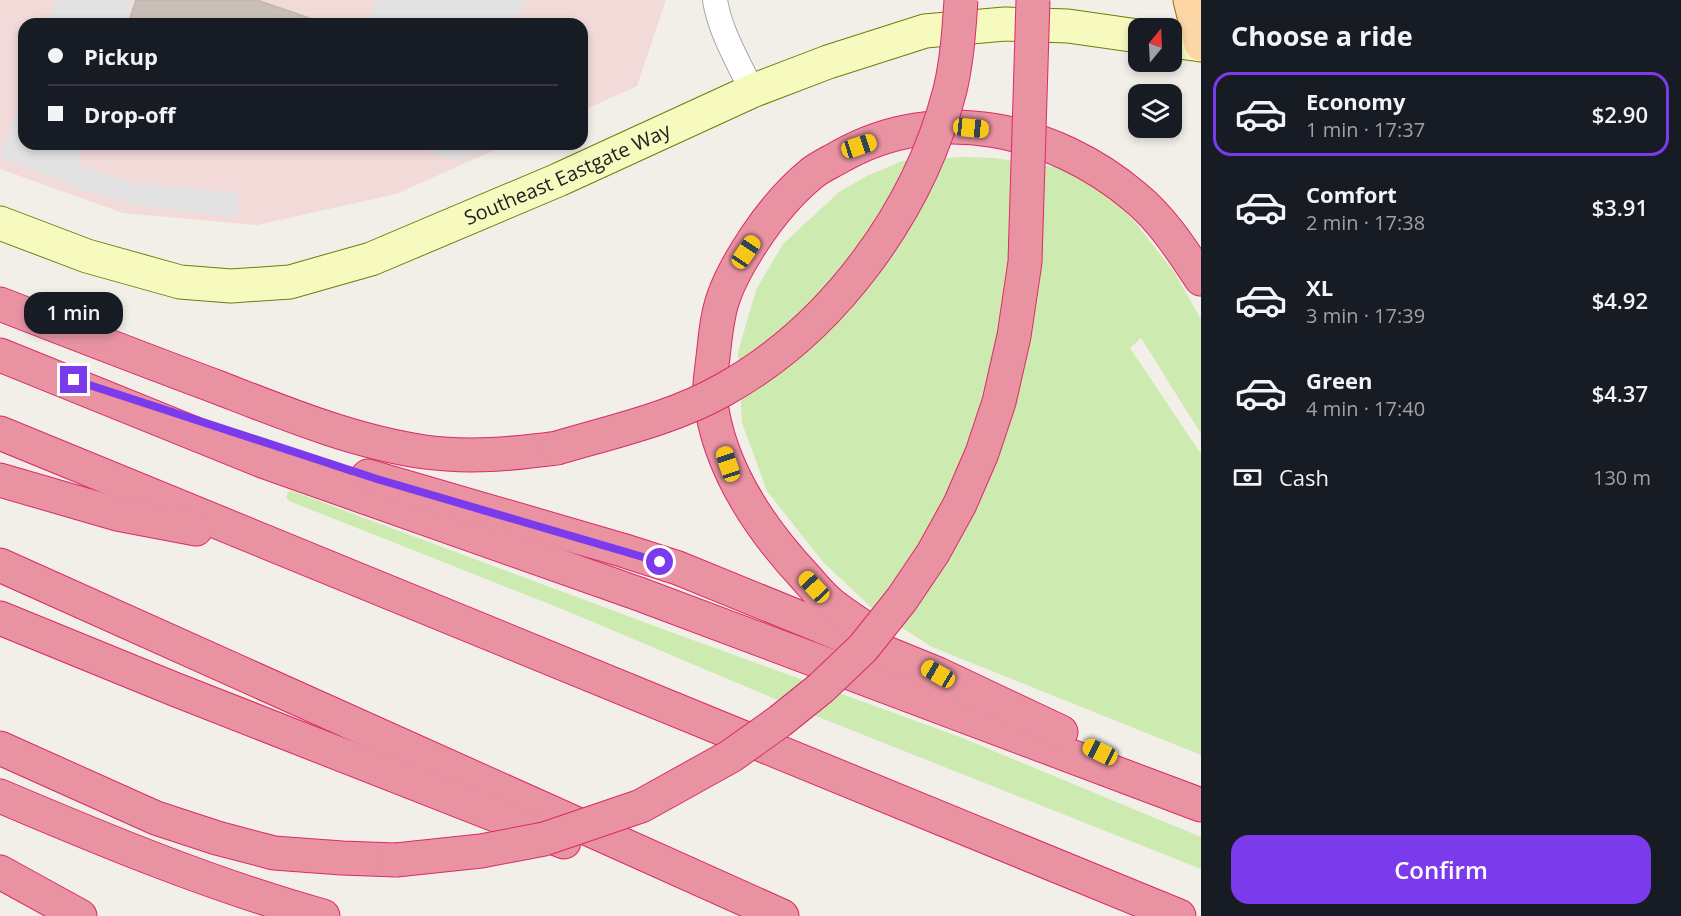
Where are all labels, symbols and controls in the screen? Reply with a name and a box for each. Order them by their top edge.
text: Choose a ride [1231,17,1413,54]
north arrow [1128,18,1182,72]
map controls [1128,18,1182,138]
text: Pickup [84,41,158,71]
button: layers [1128,84,1182,138]
text: Economy [1306,86,1405,116]
icon: car [1234,87,1288,141]
text: Drop-off [84,99,176,129]
text: $2.90 [1592,99,1648,129]
street label: Southeast Eastgate Way [460,116,676,231]
text: 1 min · 17:37 [1306,116,1425,143]
car [952,117,990,139]
car [839,132,879,160]
text: Comfort [1306,179,1397,209]
icon: car [1234,180,1288,234]
text: $3.91 [1592,192,1648,222]
text: 2 min · 17:38 [1306,209,1425,236]
car [728,232,764,272]
text: XL [1306,272,1333,302]
icon: car [1234,273,1288,327]
text: $4.92 [1592,285,1648,315]
callout: 1 min [25,293,124,335]
text: 1 min [47,299,101,326]
text: 3 min · 17:39 [1306,302,1425,329]
text: Green [1306,365,1372,395]
route end [60,366,87,393]
icon: car [1234,366,1288,420]
text: $4.37 [1592,378,1648,408]
text: 4 min · 17:40 [1306,395,1425,422]
car [714,444,742,484]
icon: cash [1231,461,1264,494]
text: Cash [1279,462,1329,492]
text: 130 m [1593,464,1651,491]
route start [646,548,673,575]
car [795,568,833,606]
car [918,657,958,691]
car [1080,736,1120,768]
button: Confirm [1231,835,1651,904]

